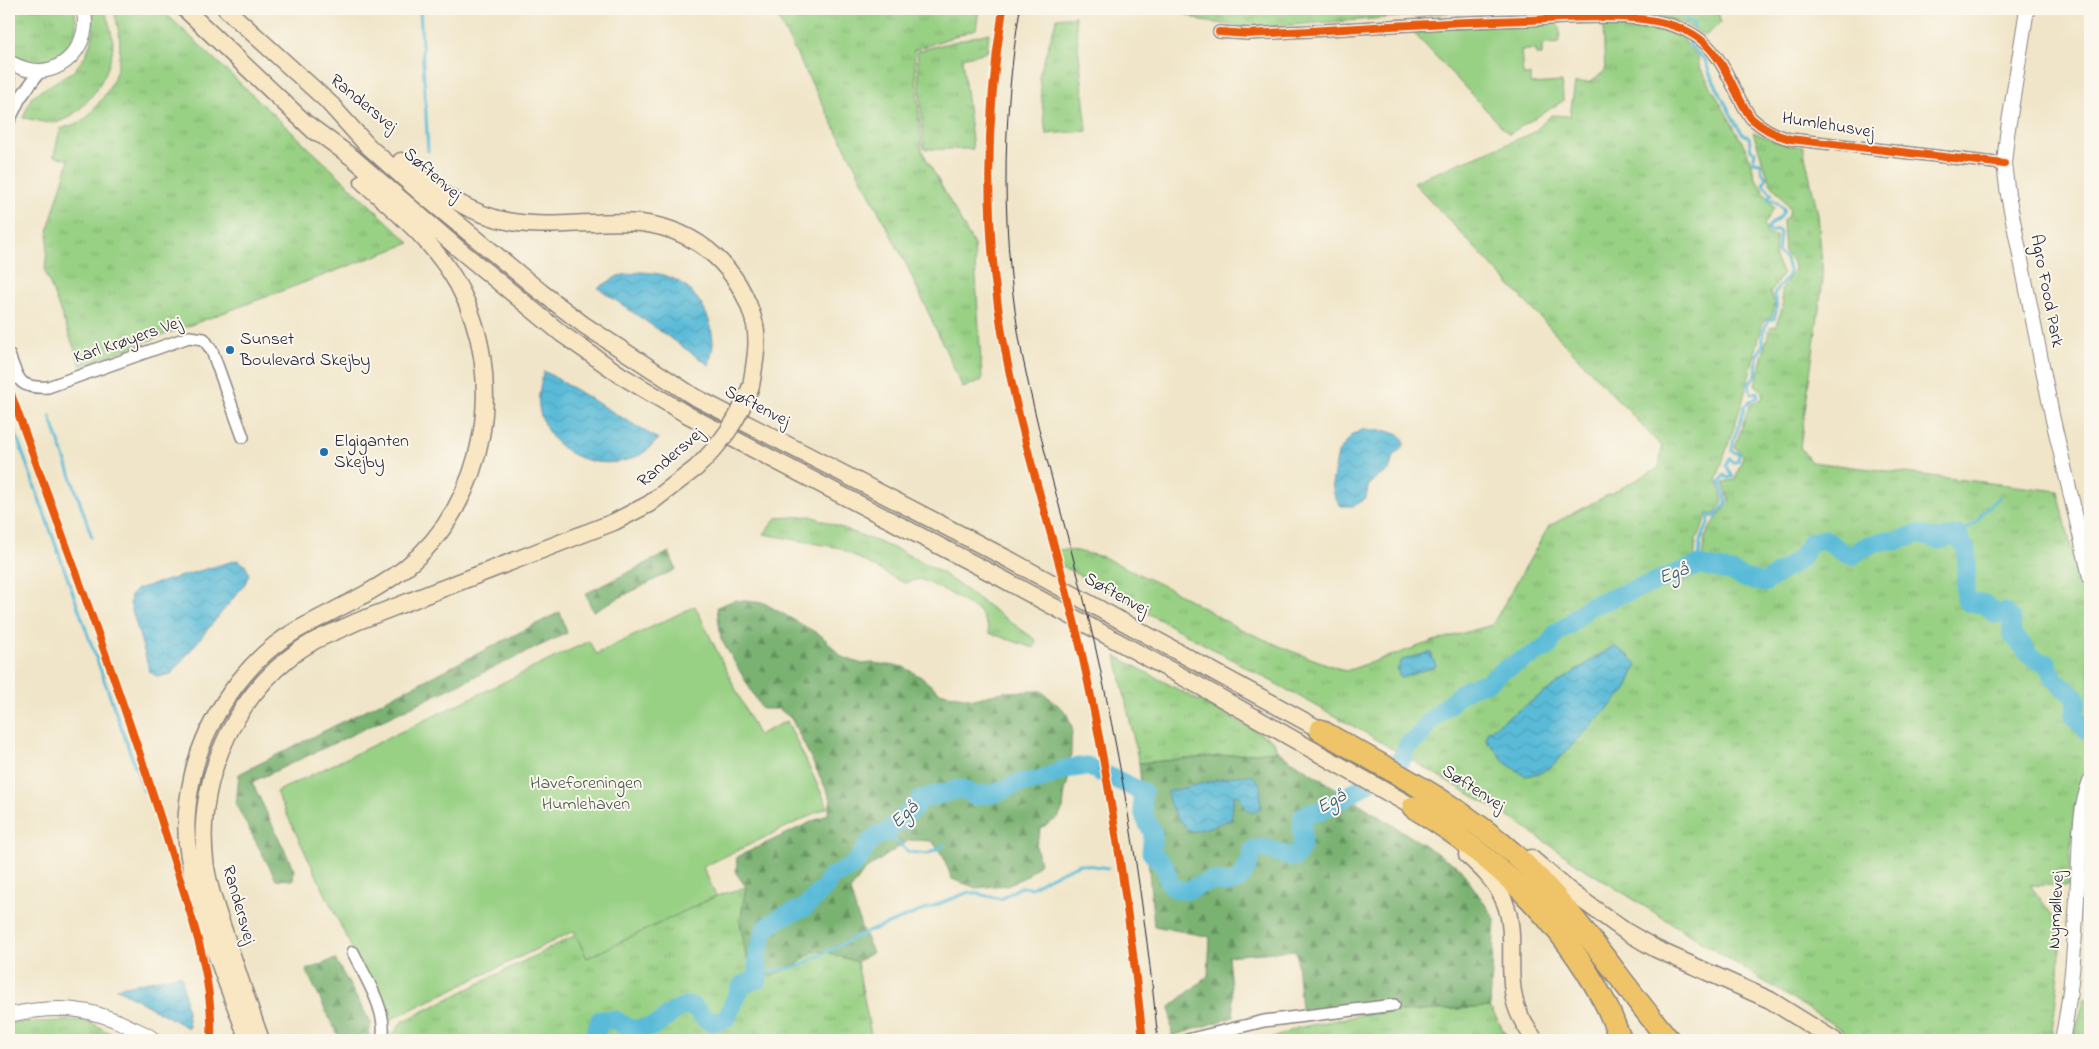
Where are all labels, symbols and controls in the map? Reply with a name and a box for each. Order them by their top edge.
street label: Randersvej [323,69,403,140]
street label: Humlehusvej [1780,106,1876,146]
street label: Søftenvej [397,142,468,208]
street label: Agro Food Park [2021,232,2070,350]
street label: Karl Krøyers Vej [71,310,186,372]
place label: Sunset Boulevard Skejby [239,327,370,374]
marker: Sunset Boulevard Skejby [224,344,236,356]
street label: Søftenvej [720,379,795,435]
street label: Randersvej [632,421,710,494]
place label: Elgiganten Skejby [334,429,409,476]
marker: Elgiganten Skejby [318,446,330,458]
water label: Egå [1655,556,1694,593]
street label: Søftenvej [1079,566,1154,624]
street label: Søftenvej [1436,759,1510,819]
park label: Haveforeningen Humlehaven [530,771,642,818]
water label: Egå [1312,782,1353,822]
water label: Egå [885,794,927,836]
street label: Randersvej [214,863,262,948]
street label: Nymøllevej [2042,870,2072,950]

